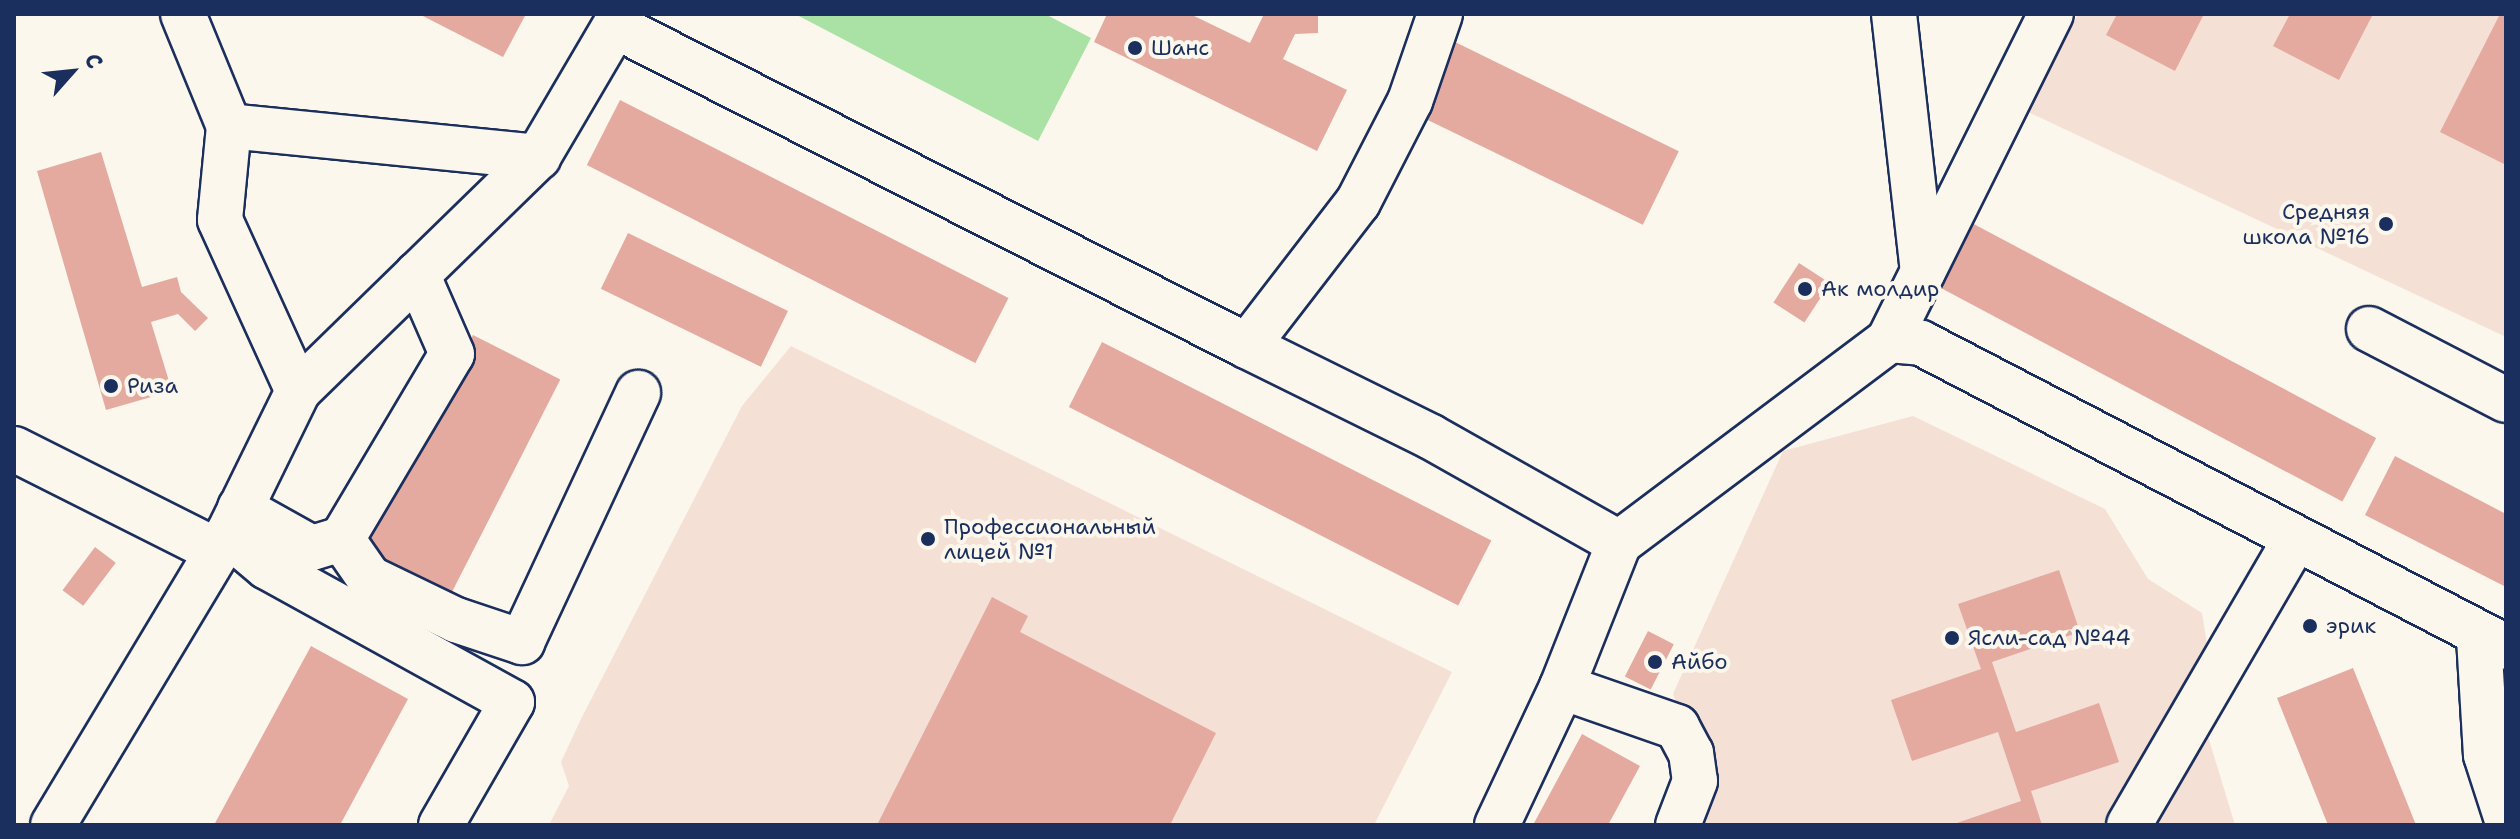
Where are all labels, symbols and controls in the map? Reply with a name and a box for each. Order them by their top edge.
north arrow [32,32,112,112]
place label: Шанс [1151,35,1209,61]
marker: Шанс [1126,39,1144,57]
text: С [78,48,110,73]
place label: Средняя школа №16 [2242,198,2370,250]
marker: Средняя школа №16 [2377,215,2395,233]
place label: Ак молдир [1821,276,1939,302]
marker: Ак молдир [1796,280,1814,298]
place label: Риза [127,373,178,399]
marker: Риза [102,377,120,395]
place label: Профессиональный лицей №1 [944,513,1156,564]
marker: Профессиональный лицей №1 [919,530,937,548]
place label: эрик [2326,613,2376,639]
marker: эрик [2301,617,2319,635]
place label: Ясли-сад №44 [1968,625,2131,651]
marker: Ясли-сад №44 [1943,629,1961,647]
place label: Айбо [1671,649,1728,675]
marker: Айбо [1646,653,1664,671]

